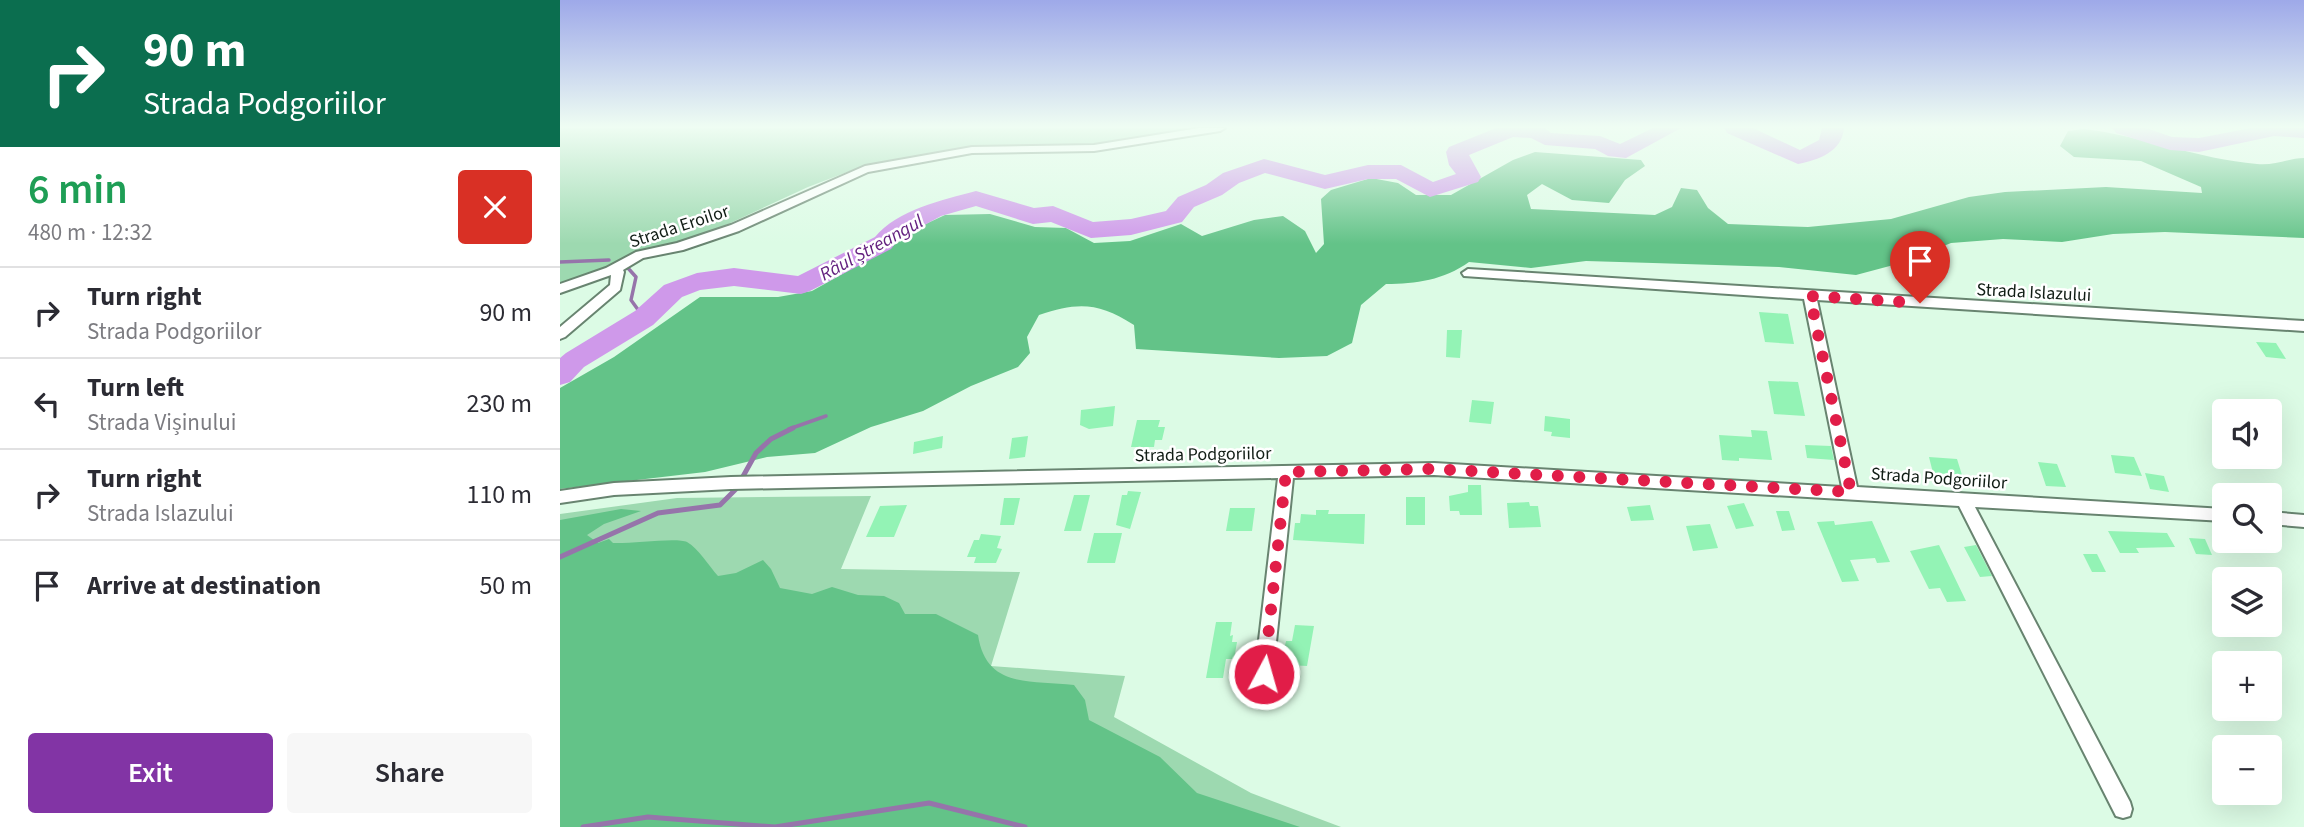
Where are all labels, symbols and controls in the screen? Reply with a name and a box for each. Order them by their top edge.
text: 90 m [143,16,247,86]
icon: right [28,28,119,119]
text: Strada Podgoriilor [143,81,386,127]
text: 6 min [28,160,128,220]
button: close [458,170,532,244]
street label: Strada Eroilor [626,198,733,254]
water label: Râul Ștreangul [815,208,929,288]
text: 480 m · 12:32 [28,216,152,249]
pin [1890,231,1950,303]
icon: arrive [1901,242,1939,280]
street label: Strada Islazului [1976,277,2092,308]
text: Turn right [87,278,202,315]
icon: right [28,294,66,332]
text: 90 m [479,294,532,331]
text: Strada Podgoriilor [87,315,262,348]
text: Turn left [87,369,184,406]
icon: left [28,385,66,423]
text: 230 m [466,385,532,422]
map controls [2212,399,2282,805]
button: sound [2212,399,2282,469]
text: Strada Vișinului [87,406,236,439]
street label: Strada Podgoriilor [1134,441,1272,468]
text: Turn right [87,460,202,497]
street label: Strada Podgoriilor [1870,461,2009,496]
icon: right [28,476,66,514]
text: 110 m [466,476,532,513]
button: search [2212,483,2282,553]
text: Strada Islazului [87,497,234,530]
icon: arrive [28,567,66,605]
text: Arrive at destination [87,567,321,604]
text: 50 m [479,567,532,604]
button: layers [2212,567,2282,637]
position arrow [1227,637,1301,711]
button: + [2212,651,2282,721]
button: Exit [28,733,273,813]
button: Share [287,733,532,813]
button: − [2212,735,2282,805]

